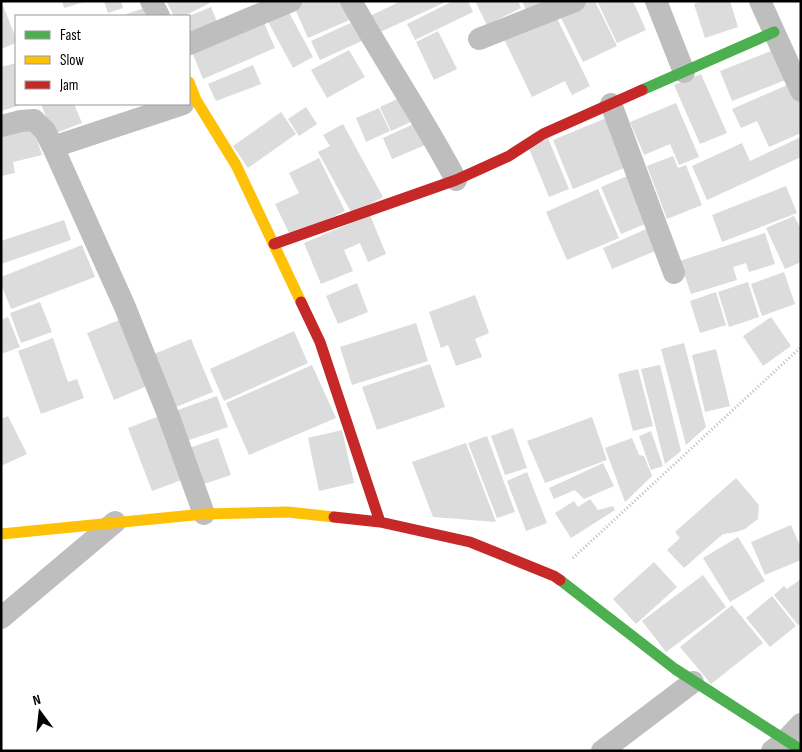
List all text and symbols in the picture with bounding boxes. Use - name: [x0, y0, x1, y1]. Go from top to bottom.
- legend: [15, 15, 190, 105]
- text: Fast: [60, 26, 82, 45]
- text: Slow: [60, 51, 84, 70]
- text: Jam: [59, 76, 78, 95]
- north arrow: [15, 687, 65, 737]
- text: N: [31, 691, 43, 709]

